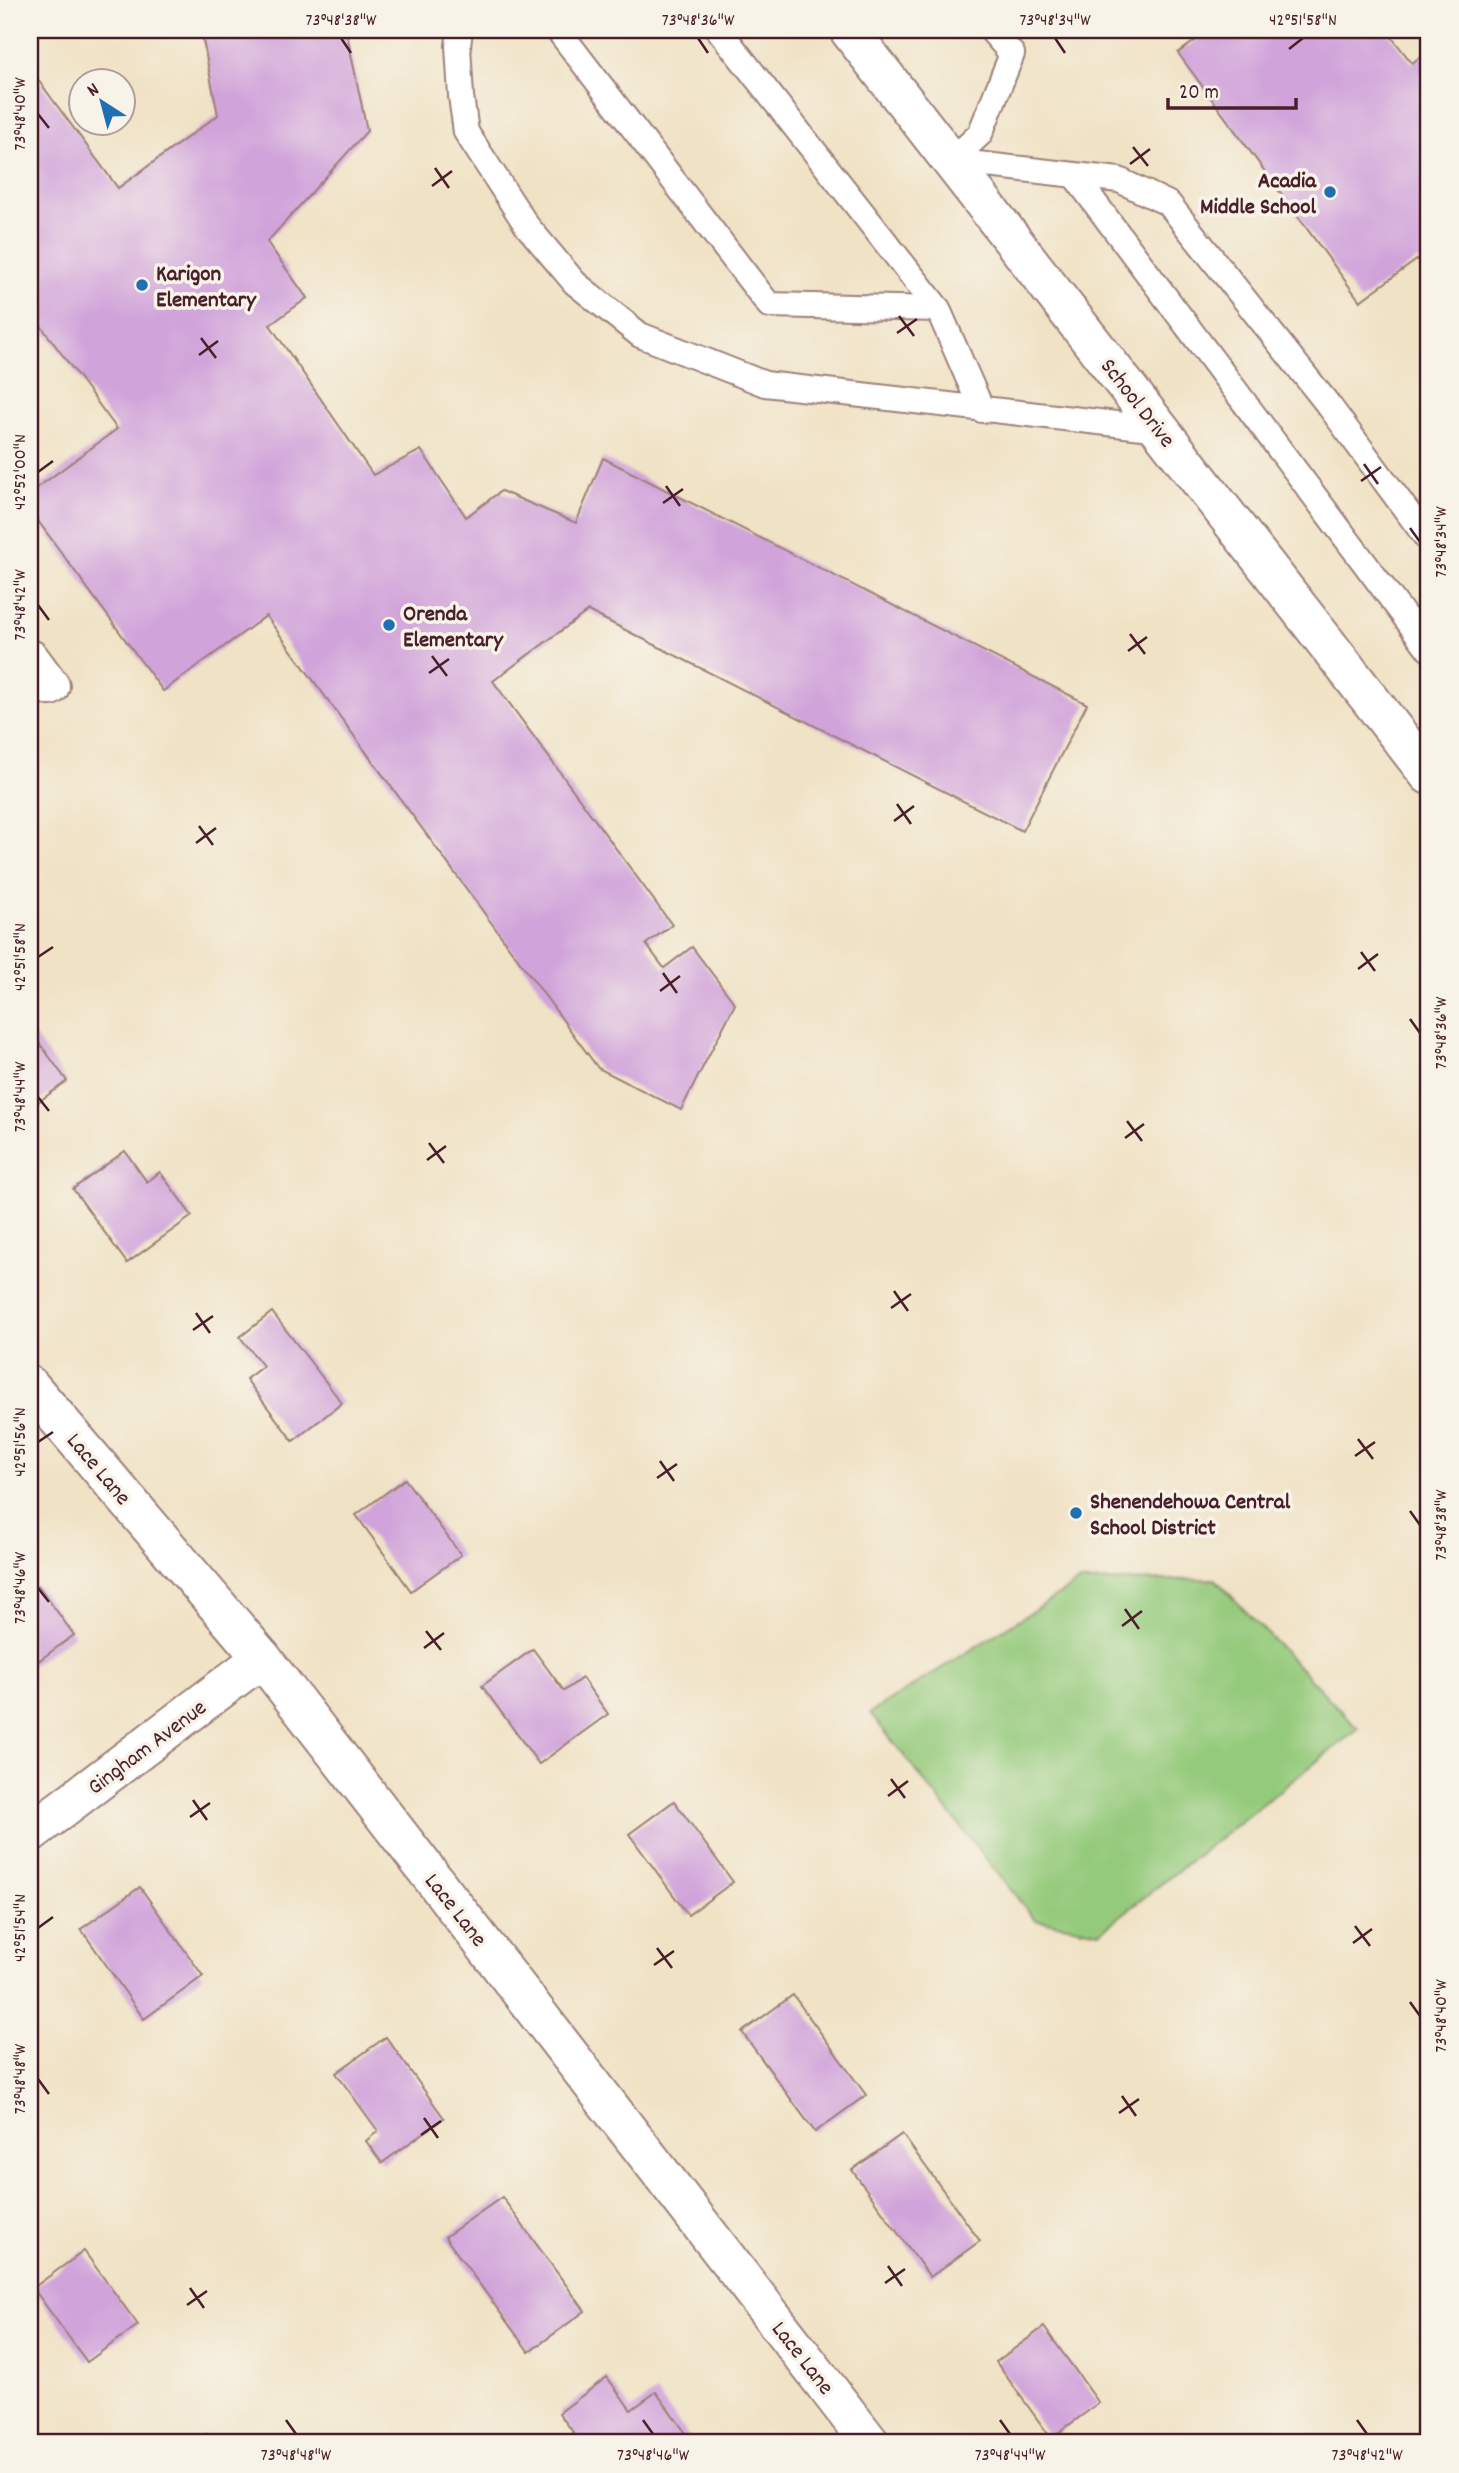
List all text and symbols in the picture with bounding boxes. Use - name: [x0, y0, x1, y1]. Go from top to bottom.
- text: 73°48'38"W: [306, 9, 377, 34]
- text: 73°48'36"W: [662, 9, 735, 34]
- text: 73°48'34"W: [1019, 9, 1091, 34]
- text: 42°51'58"N: [1269, 9, 1337, 34]
- north arrow: [66, 66, 136, 136]
- scale bar: [1168, 66, 1296, 110]
- text: 73°48'40"W: [9, 77, 34, 150]
- text: N: [82, 77, 106, 105]
- text: 20 m: [1179, 79, 1219, 109]
- place label: Acadia Middle School: [1200, 166, 1317, 225]
- marker: Acadia Middle School: [1322, 184, 1338, 200]
- place label: Karigon Elementary: [156, 259, 257, 318]
- marker: Karigon Elementary: [134, 277, 150, 293]
- street label: School Drive: [1091, 352, 1182, 456]
- text: 42°52'00"N: [9, 434, 34, 510]
- text: 73°48'34"W: [1430, 506, 1455, 578]
- text: 73°48'42"W: [9, 569, 34, 640]
- place label: Orenda Elementary: [403, 599, 504, 658]
- marker: Orenda Elementary: [381, 617, 397, 633]
- text: 42°51'58"N: [9, 923, 34, 991]
- text: 73°48'36"W: [1430, 996, 1455, 1069]
- text: 73°48'44"W: [9, 1061, 34, 1132]
- text: 42°51'56"N: [9, 1407, 34, 1477]
- street label: Lace Lane: [57, 1427, 138, 1514]
- place label: Shenendehowa Central School District: [1090, 1487, 1291, 1546]
- text: 73°48'38"W: [1430, 1489, 1455, 1560]
- marker: Shenendehowa Central School District: [1068, 1505, 1084, 1521]
- text: 73°48'46"W: [9, 1551, 34, 1624]
- street label: Gingham Avenue: [82, 1693, 215, 1805]
- street label: Lace Lane: [415, 1867, 494, 1955]
- text: 42°51'54"N: [9, 1894, 34, 1962]
- text: 73°48'40"W: [1430, 1979, 1455, 2052]
- text: 73°48'48"W: [9, 2043, 34, 2114]
- street label: Lace Lane: [762, 2315, 841, 2403]
- text: 73°48'48"W: [261, 2444, 332, 2469]
- text: 73°48'46"W: [617, 2444, 690, 2469]
- text: 73°48'44"W: [975, 2444, 1046, 2469]
- text: 73°48'42"W: [1332, 2444, 1403, 2469]

